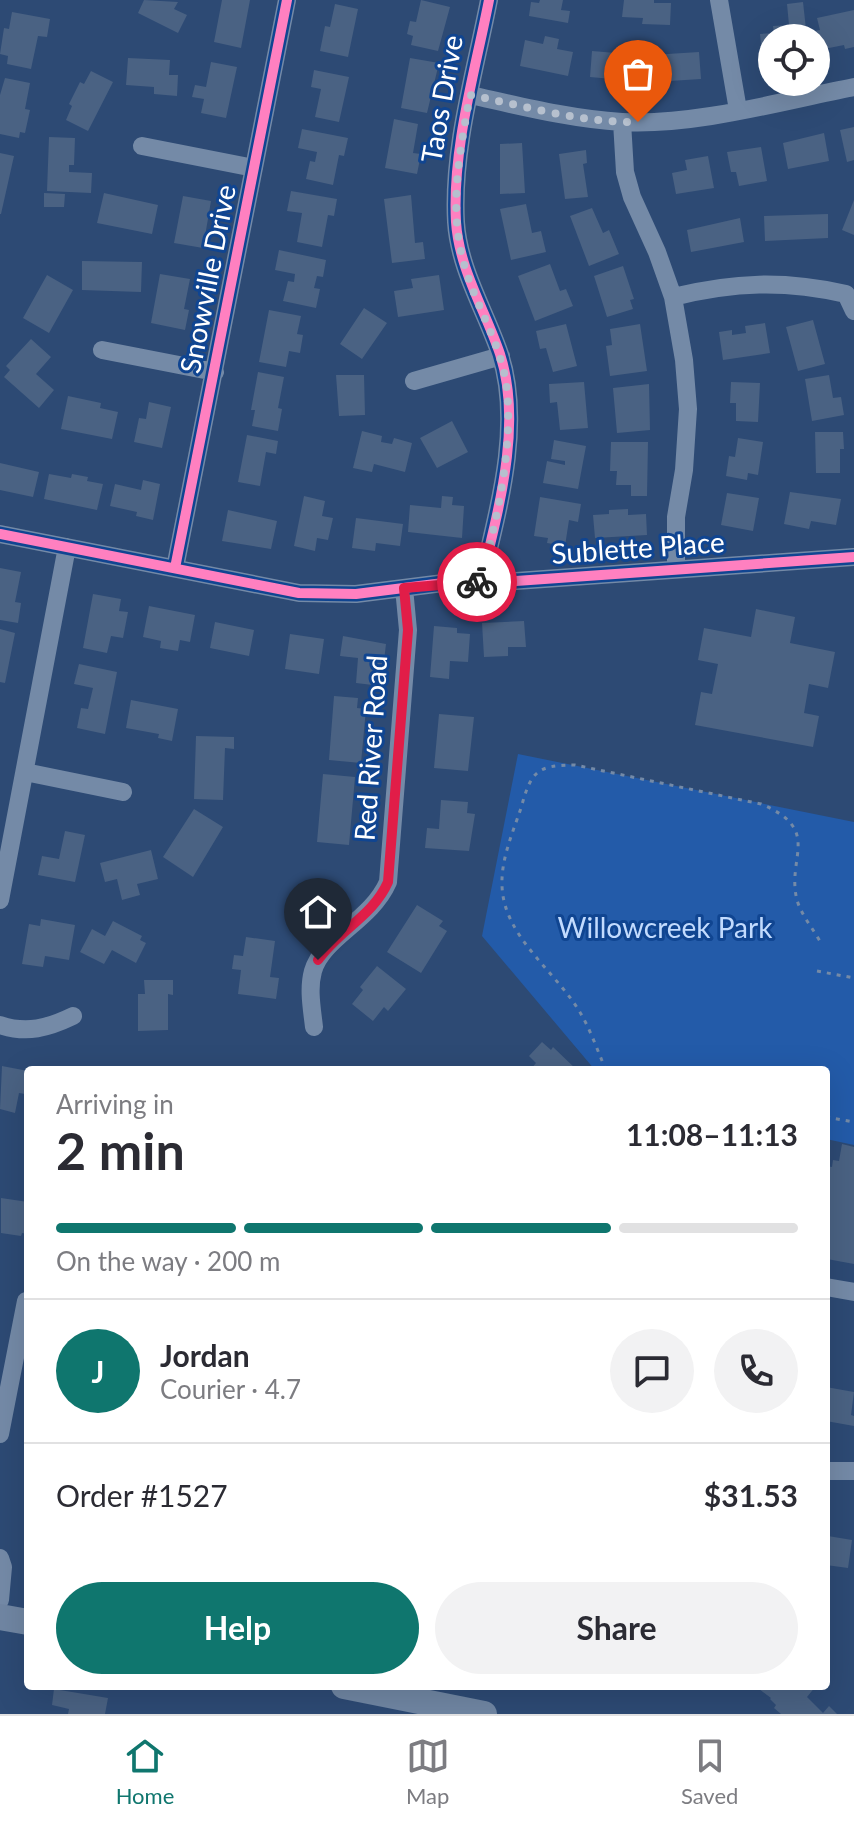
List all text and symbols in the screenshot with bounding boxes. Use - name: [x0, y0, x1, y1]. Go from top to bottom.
- map controls: [758, 24, 830, 96]
- button: locate: [758, 24, 830, 96]
- street label: Taos Drive: [413, 32, 469, 165]
- pin: [604, 40, 672, 122]
- icon: bag: [616, 52, 660, 96]
- street label: Snowville Drive: [172, 182, 242, 376]
- street label: Sublette Place: [550, 524, 726, 570]
- courier: [437, 542, 517, 622]
- icon: bike: [455, 560, 499, 604]
- street label: Red River Road: [347, 654, 393, 842]
- pin: [284, 878, 352, 960]
- icon: home: [296, 890, 340, 934]
- park label: Willowcreek Park: [558, 910, 773, 944]
- text: Arriving in: [56, 1088, 174, 1120]
- text: 11:08–11:13: [626, 1116, 798, 1152]
- text: 2 min: [56, 1119, 185, 1181]
- text: On the way · 200 m: [56, 1245, 280, 1277]
- button: chat: [610, 1329, 694, 1413]
- button: phone: [714, 1329, 798, 1413]
- text: Jordan: [160, 1337, 250, 1373]
- text: J: [92, 1353, 104, 1389]
- text: Courier · 4.7: [160, 1373, 301, 1405]
- text: Order #1527: [56, 1477, 228, 1513]
- text: $31.53: [704, 1477, 798, 1513]
- button: Help: [56, 1582, 419, 1674]
- button: Share: [435, 1582, 798, 1674]
- tab: Home: [116, 1734, 174, 1809]
- tab: Map: [406, 1734, 450, 1809]
- tab: Saved: [681, 1734, 738, 1809]

